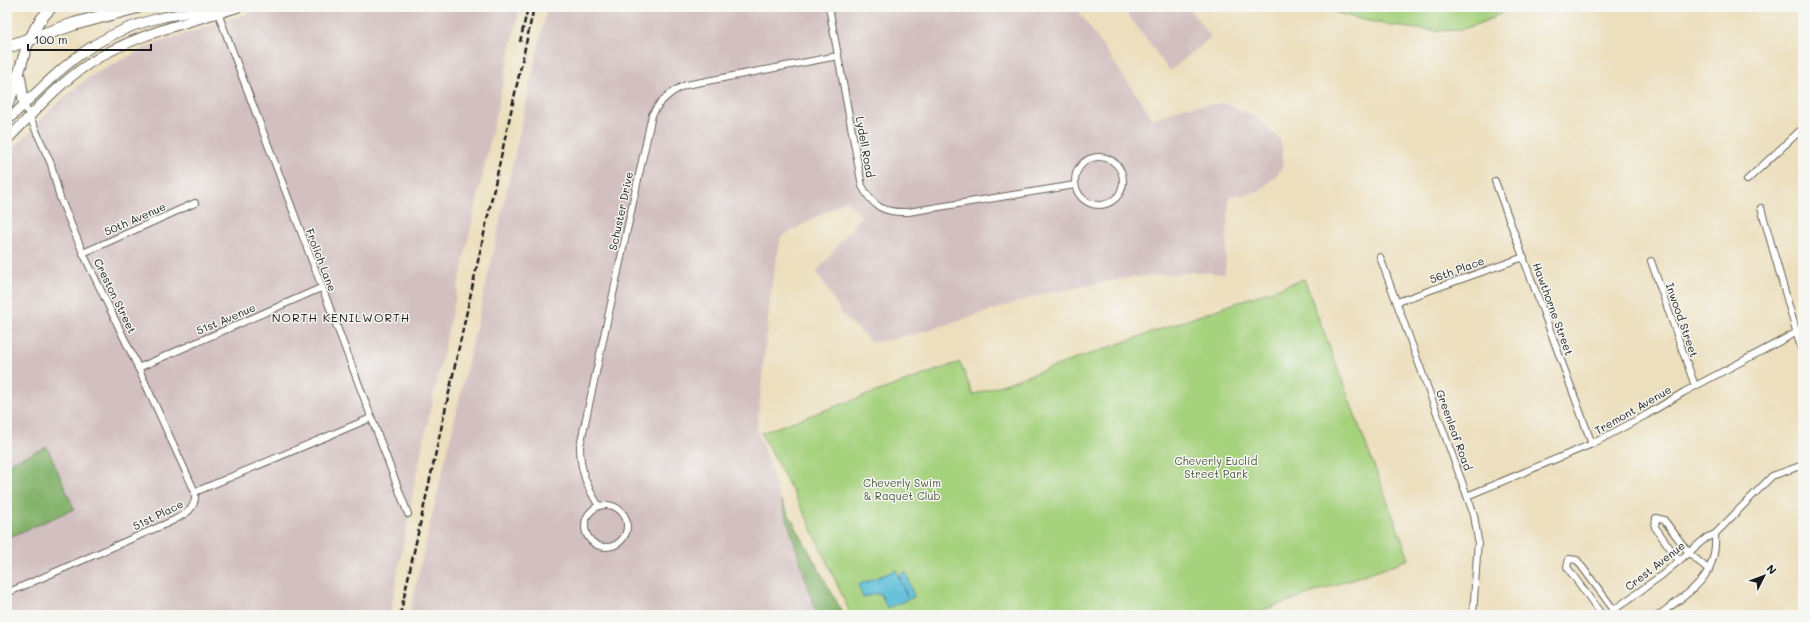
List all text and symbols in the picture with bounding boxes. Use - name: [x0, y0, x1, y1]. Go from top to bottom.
- scale bar: [28, 26, 151, 52]
- text: 100 m: [34, 31, 68, 47]
- street label: Lydell Road: [853, 115, 878, 179]
- street label: Schuster Drive: [605, 170, 636, 252]
- street label: 50th Avenue: [102, 198, 168, 239]
- street label: Frolich Lane: [303, 226, 340, 294]
- street label: 56th Place: [1427, 253, 1486, 286]
- street label: Creston Street: [91, 256, 140, 336]
- street label: Hawthorne Street: [1530, 260, 1577, 357]
- street label: Inwood Street: [1663, 281, 1702, 359]
- street label: 51st Avenue: [194, 299, 258, 338]
- district label: NORTH KENILWORTH: [272, 309, 410, 325]
- street label: Tremont Avenue: [1592, 381, 1674, 438]
- street label: Greenleaf Road: [1433, 387, 1476, 472]
- park label: Cheverly Euclid Street Park: [1175, 453, 1257, 481]
- park label: Cheverly Swim & Raquet Club: [863, 475, 941, 503]
- street label: 51st Place: [130, 496, 186, 533]
- street label: Crest Avenue: [1622, 537, 1688, 594]
- north arrow: [1744, 556, 1784, 596]
- text: N: [1763, 561, 1780, 577]

